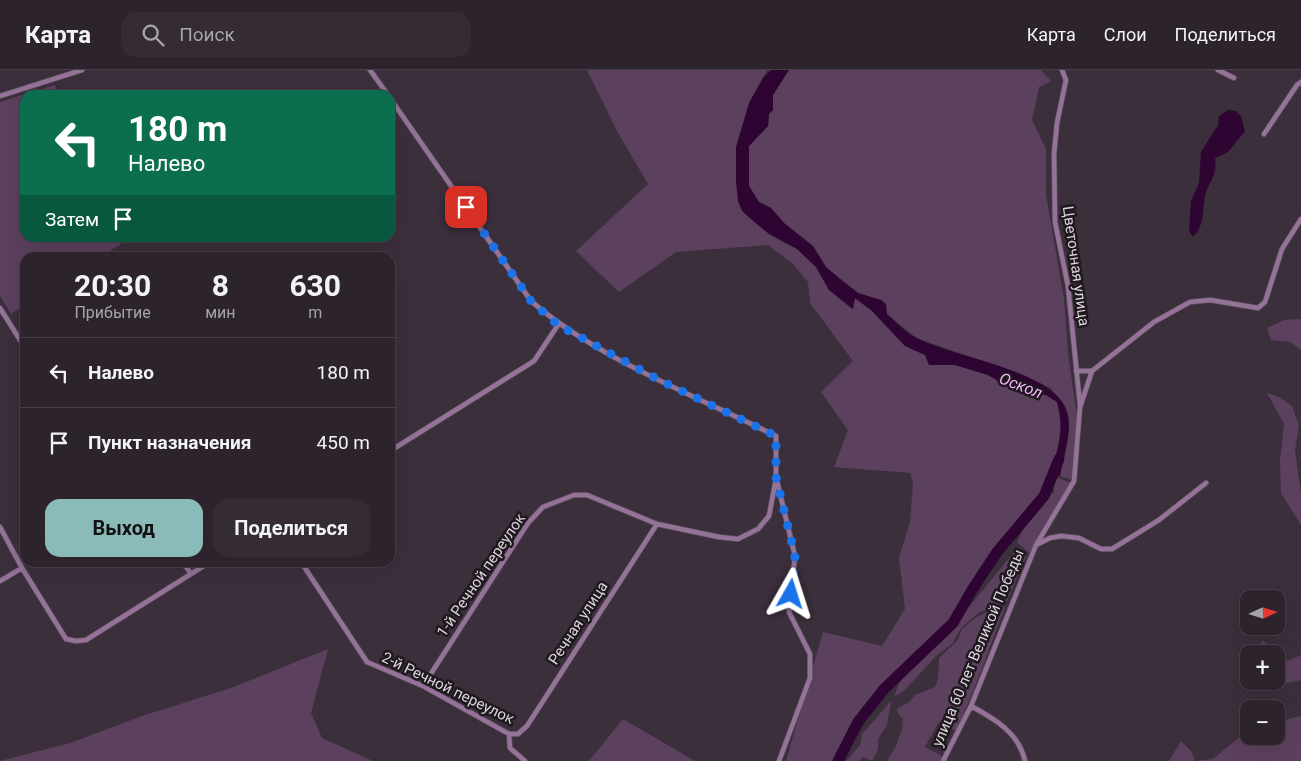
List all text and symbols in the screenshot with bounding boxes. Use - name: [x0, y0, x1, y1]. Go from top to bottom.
- search box: [121, 12, 471, 57]
- text: Карта: [25, 21, 91, 49]
- icon: search: [139, 21, 167, 49]
- text: Поиск: [179, 23, 235, 46]
- text: Карта: [1027, 24, 1076, 45]
- text: Слои: [1104, 24, 1147, 45]
- text: Поделиться: [1175, 24, 1276, 45]
- text: 180 m: [128, 109, 227, 150]
- icon: left: [45, 110, 110, 175]
- text: Налево: [128, 151, 205, 176]
- pin: [445, 186, 487, 228]
- icon: arrive: [452, 193, 480, 221]
- icon: arrive: [109, 205, 137, 233]
- street label: Цветочная улица: [1059, 205, 1093, 327]
- text: Затем: [45, 208, 99, 231]
- text: 20:30: [74, 268, 151, 303]
- text: 8: [212, 268, 229, 303]
- text: 630: [289, 268, 341, 303]
- text: Прибытие: [74, 303, 151, 322]
- text: мин: [205, 303, 235, 322]
- text: m: [308, 303, 322, 322]
- icon: left: [45, 359, 73, 387]
- text: Налево: [88, 361, 154, 384]
- text: 180 m: [317, 361, 370, 384]
- water label: Оскол: [997, 369, 1045, 402]
- icon: arrive: [45, 429, 73, 457]
- text: Пункт назначения: [88, 431, 251, 454]
- text: 450 m: [317, 431, 370, 454]
- button: Выход: [45, 499, 203, 557]
- button: Поделиться: [213, 499, 370, 557]
- street label: 1-й Речной переулок: [433, 510, 529, 640]
- street label: улица 60 лет Великой Победы: [928, 547, 1028, 749]
- position arrow: [764, 567, 816, 619]
- street label: Речная улица: [544, 578, 612, 668]
- north arrow: [1240, 590, 1285, 635]
- map controls: [1240, 590, 1285, 745]
- button: +: [1240, 645, 1285, 690]
- street label: 2-й Речной переулок: [379, 648, 517, 728]
- button: −: [1240, 700, 1285, 745]

